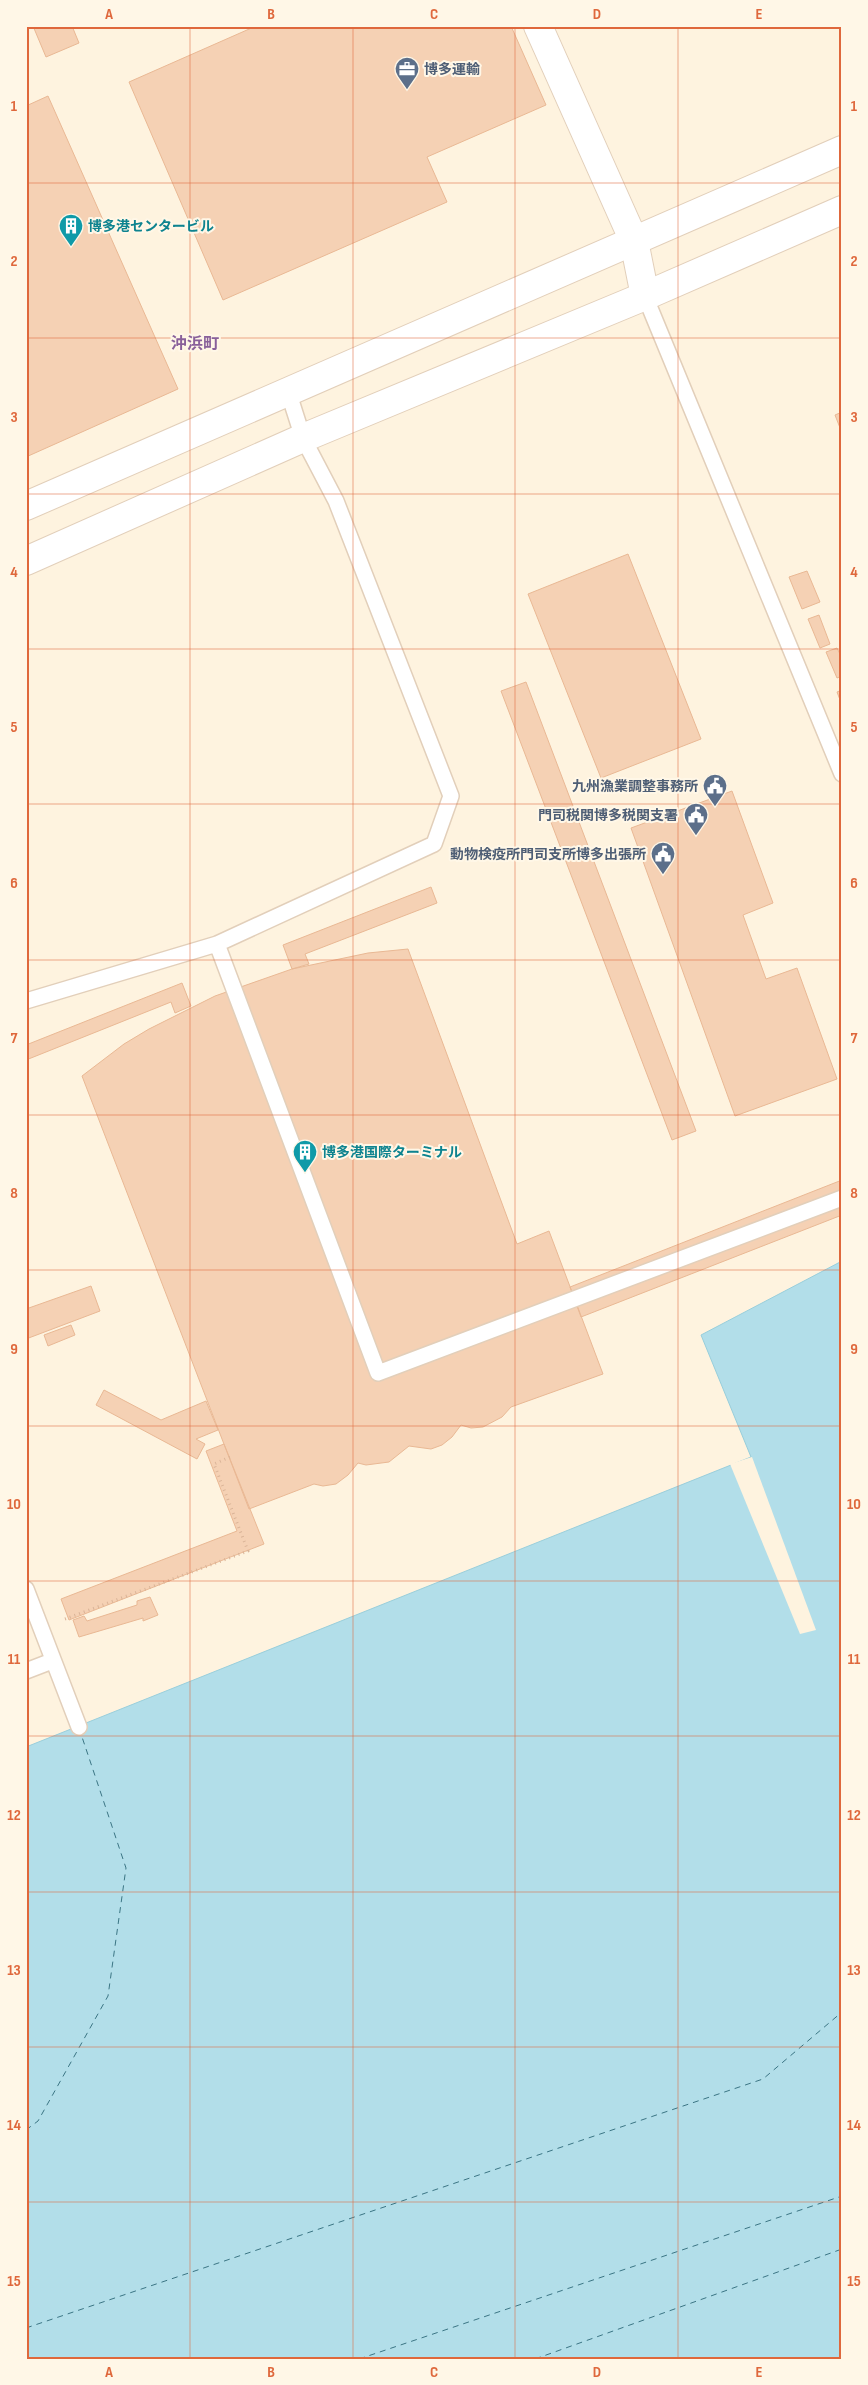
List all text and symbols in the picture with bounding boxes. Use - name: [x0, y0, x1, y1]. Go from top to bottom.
- text: A: [104, 5, 113, 24]
- text: B: [267, 5, 275, 24]
- text: C: [430, 5, 438, 24]
- text: D: [593, 5, 601, 24]
- text: E: [756, 5, 763, 24]
- office icon: 博多運輸: [394, 56, 420, 90]
- place label: 博多運輸: [424, 61, 480, 78]
- text: 1: [11, 97, 18, 116]
- text: 1: [851, 97, 858, 116]
- building icon: 博多港センタービル: [58, 213, 84, 247]
- place label: 博多港センタービル: [88, 218, 214, 235]
- text: 2: [10, 252, 18, 271]
- text: 2: [850, 252, 858, 271]
- district label: 沖浜町: [171, 334, 219, 354]
- text: 3: [10, 408, 18, 427]
- text: 3: [850, 408, 858, 427]
- text: 4: [10, 563, 18, 582]
- text: 4: [850, 563, 858, 582]
- text: 5: [10, 718, 18, 737]
- text: 5: [850, 718, 858, 737]
- public building icon: 九州漁業調整事務所: [702, 773, 728, 807]
- place label: 九州漁業調整事務所: [572, 778, 698, 795]
- public building icon: 門司税関博多税関支署: [683, 802, 709, 836]
- place label: 門司税関博多税関支署: [538, 807, 678, 824]
- public building icon: 動物検疫所門司支所博多出張所: [650, 841, 676, 875]
- place label: 動物検疫所門司支所博多出張所: [450, 846, 646, 863]
- text: 6: [10, 874, 18, 893]
- text: 6: [850, 874, 858, 893]
- text: 7: [11, 1029, 18, 1048]
- text: 7: [851, 1029, 858, 1048]
- building icon: 博多港国際ターミナル: [292, 1139, 318, 1173]
- place label: 博多港国際ターミナル: [322, 1144, 462, 1161]
- text: 8: [10, 1184, 18, 1203]
- text: 8: [850, 1184, 858, 1203]
- text: 9: [10, 1340, 18, 1359]
- text: 9: [850, 1340, 858, 1359]
- text: 10: [7, 1495, 21, 1514]
- text: 10: [847, 1495, 861, 1514]
- text: 11: [8, 1650, 21, 1669]
- text: 11: [848, 1650, 861, 1669]
- text: 12: [7, 1806, 21, 1825]
- text: 12: [847, 1806, 861, 1825]
- text: 13: [7, 1961, 21, 1980]
- text: 13: [847, 1961, 861, 1980]
- text: 14: [7, 2116, 21, 2135]
- text: 14: [847, 2116, 861, 2135]
- text: 15: [7, 2272, 21, 2291]
- text: 15: [847, 2272, 861, 2291]
- text: A: [104, 2363, 113, 2382]
- text: B: [267, 2363, 275, 2382]
- text: C: [430, 2363, 438, 2382]
- text: D: [593, 2363, 601, 2382]
- text: E: [756, 2363, 763, 2382]

